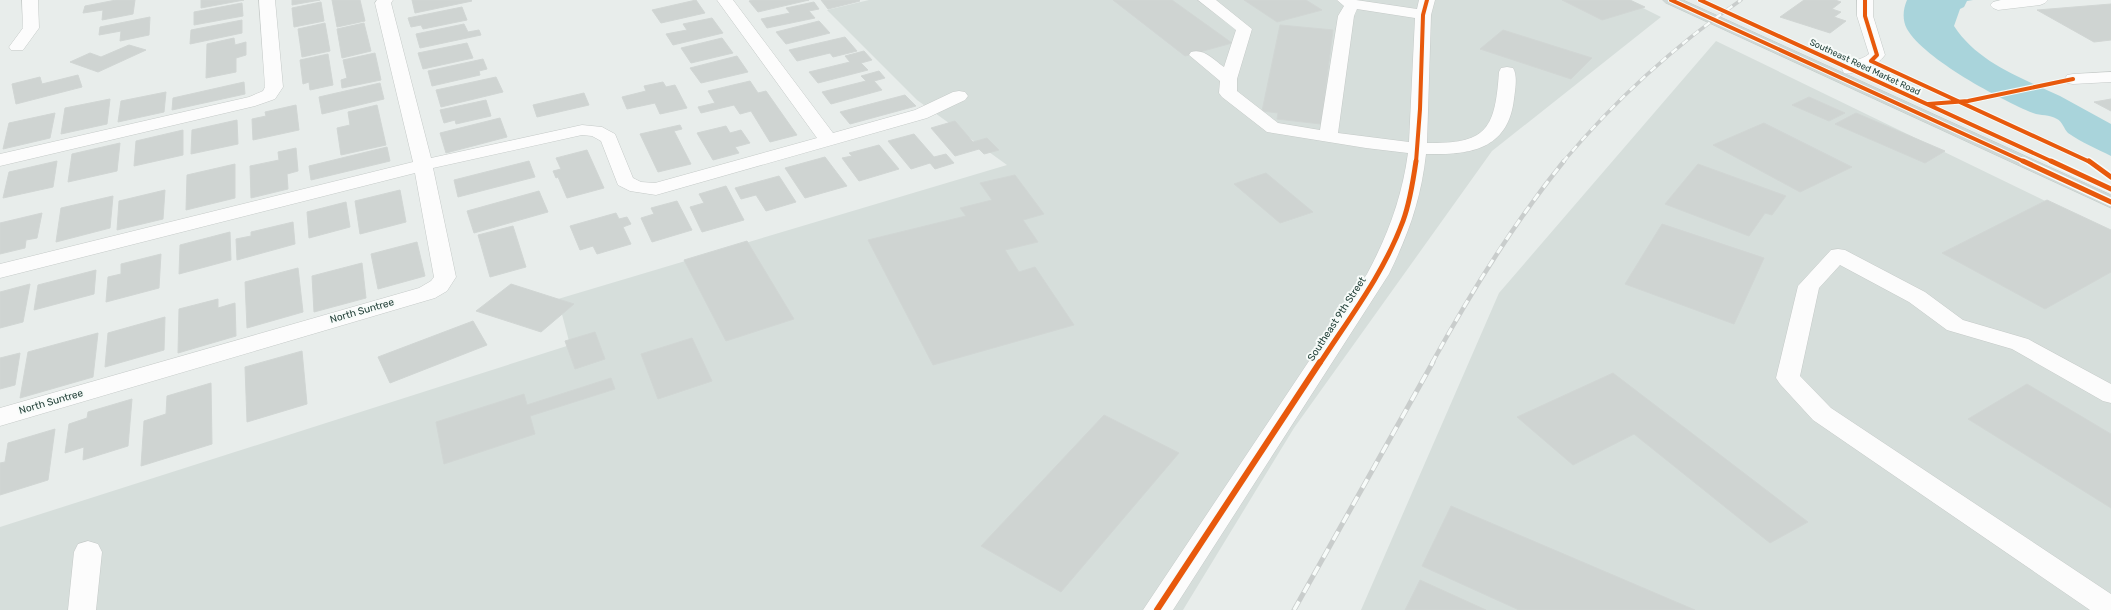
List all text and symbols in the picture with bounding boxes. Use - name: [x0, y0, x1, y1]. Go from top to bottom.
- street label: Southeast Reed Market Road: [1808, 37, 1922, 97]
- street label: Southeast 9th Street: [1305, 275, 1369, 363]
- street label: North Suntree: [329, 296, 396, 326]
- street label: North Suntree: [18, 387, 85, 417]

